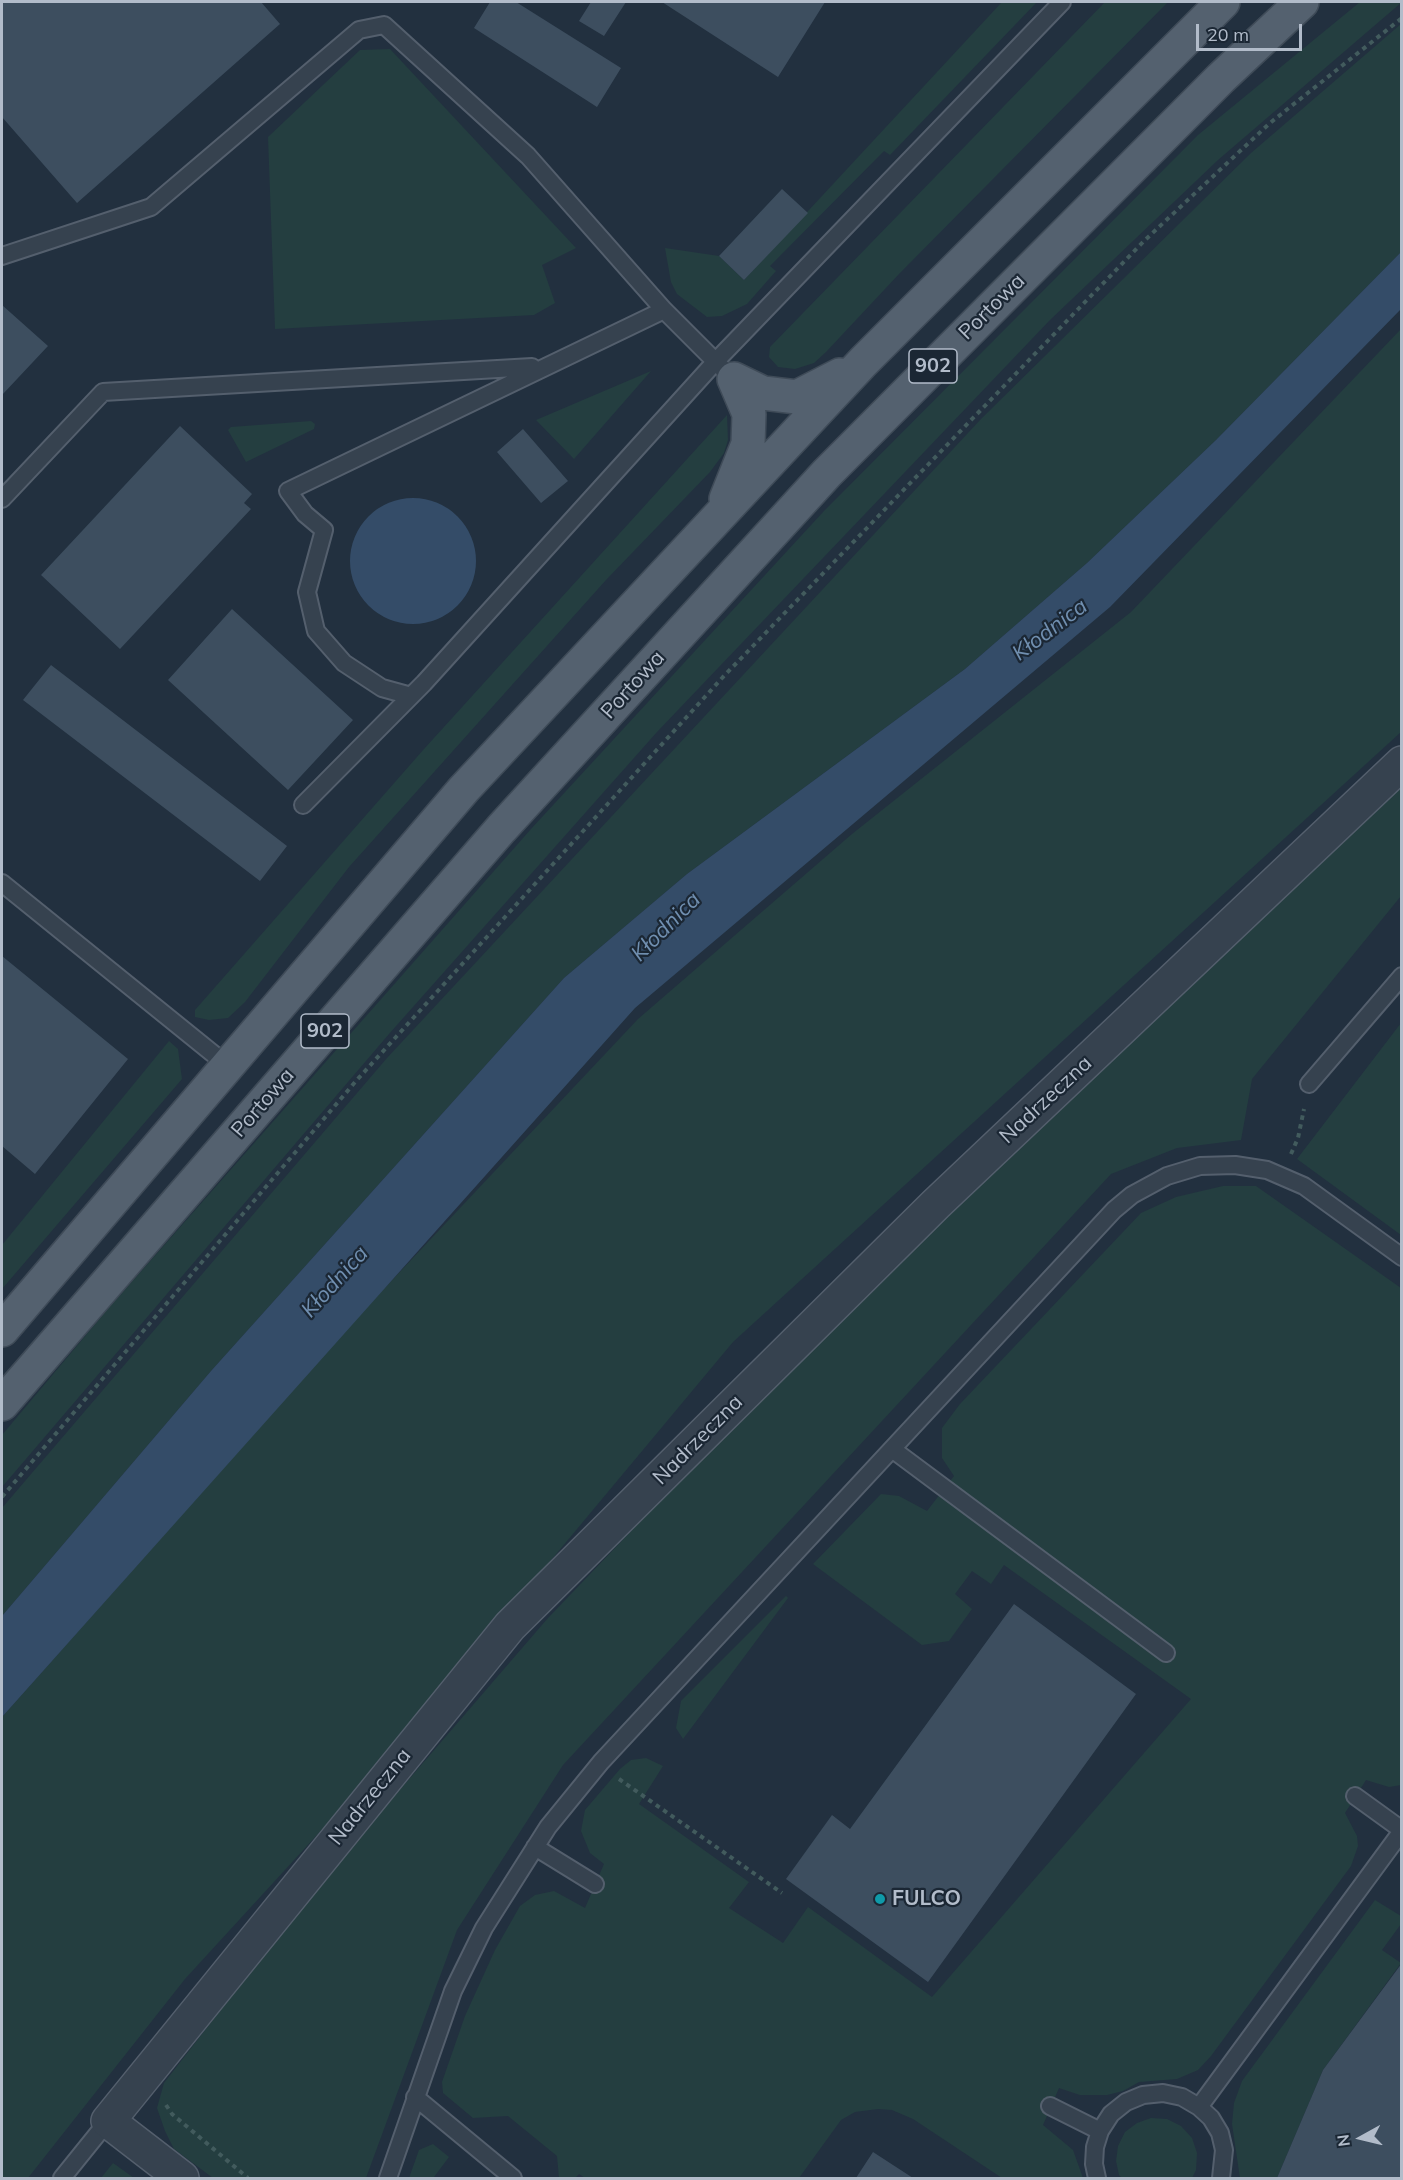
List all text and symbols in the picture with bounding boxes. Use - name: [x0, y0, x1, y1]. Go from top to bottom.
- scale bar: [1199, 12, 1306, 50]
- text: 20 m: [1207, 23, 1249, 46]
- street label: Portowa: [954, 269, 1030, 345]
- road number: 902: [909, 349, 957, 383]
- water label: Kłodnica: [1007, 593, 1093, 667]
- street label: Portowa: [596, 646, 670, 724]
- water label: Kłodnica: [626, 887, 706, 967]
- road number: 902: [301, 1014, 349, 1048]
- street label: Nadrzeczna: [995, 1051, 1097, 1149]
- street label: Portowa: [226, 1063, 300, 1143]
- water label: Kłodnica: [296, 1241, 374, 1323]
- street label: Nadrzeczna: [648, 1390, 748, 1490]
- street label: Nadrzeczna: [323, 1744, 417, 1850]
- place label: FULCO: [892, 1886, 961, 1912]
- marker: FULCO: [873, 1892, 887, 1906]
- north arrow: [1331, 2108, 1391, 2168]
- text: N: [1332, 2133, 1354, 2148]

